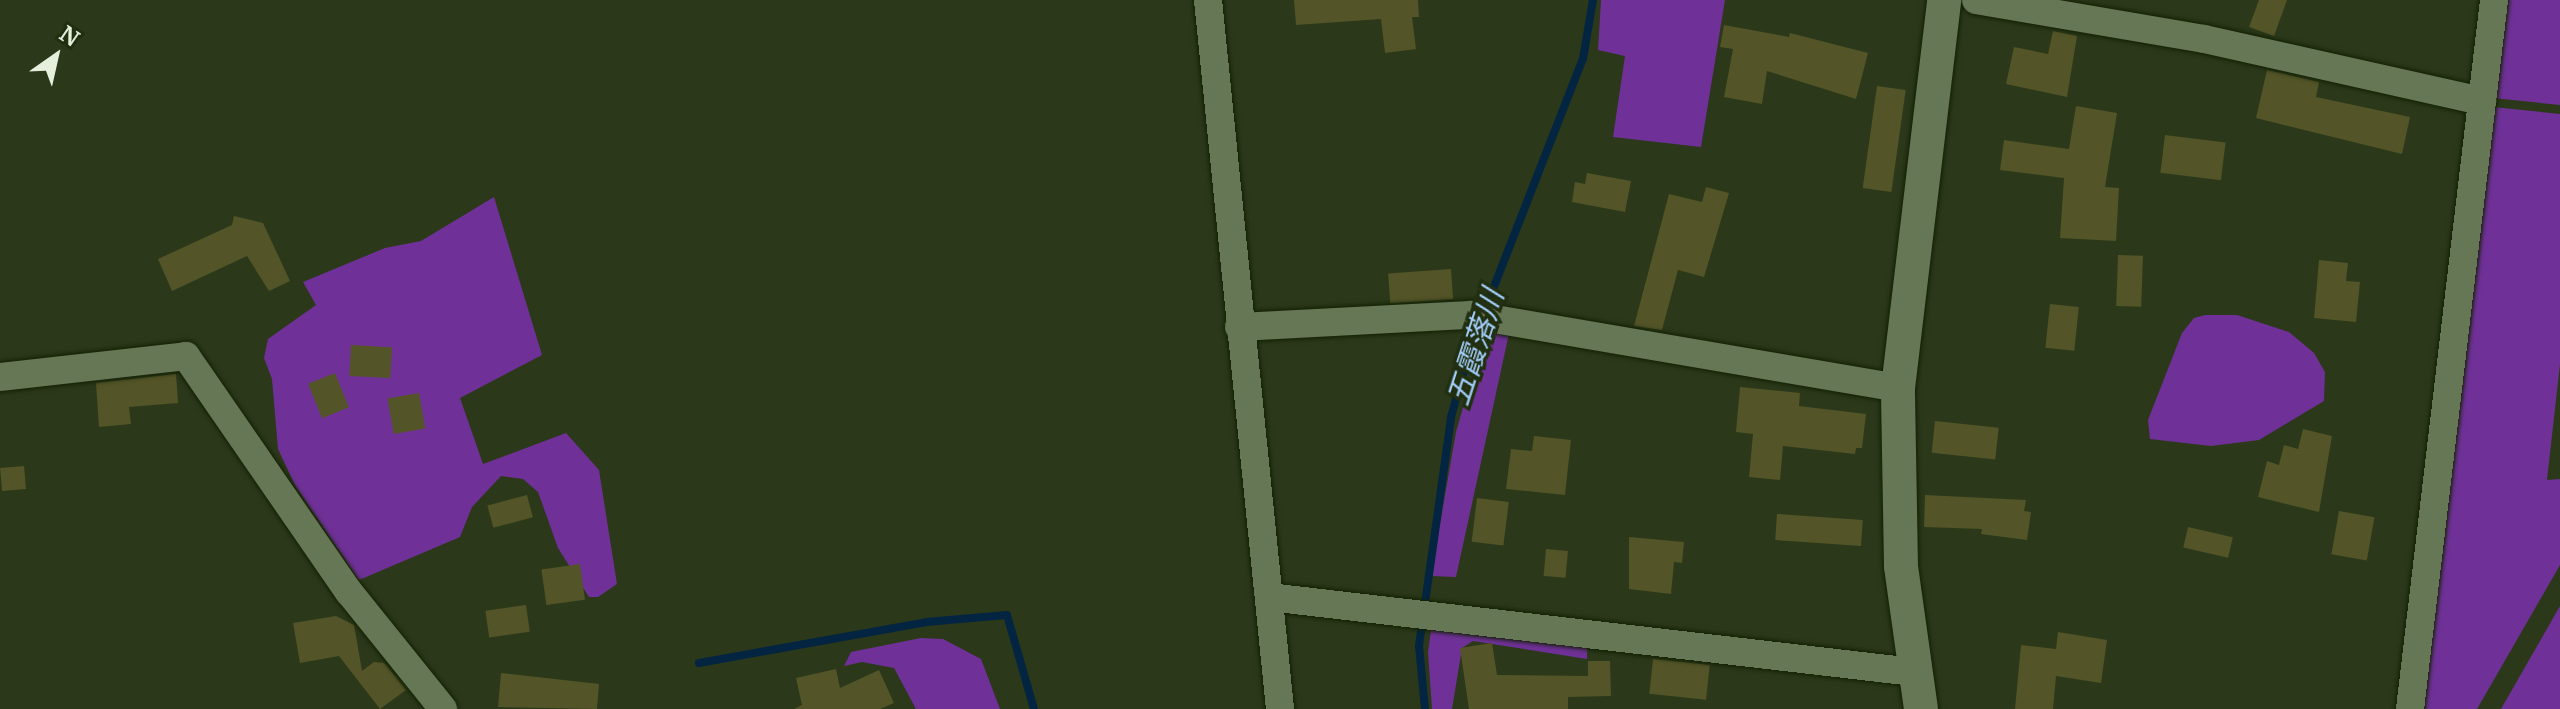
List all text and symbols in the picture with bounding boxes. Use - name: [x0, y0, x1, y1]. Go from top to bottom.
- north arrow: [16, 16, 96, 96]
- text: N: [54, 20, 84, 53]
- water label: 五霞落川: [1439, 284, 1511, 410]

